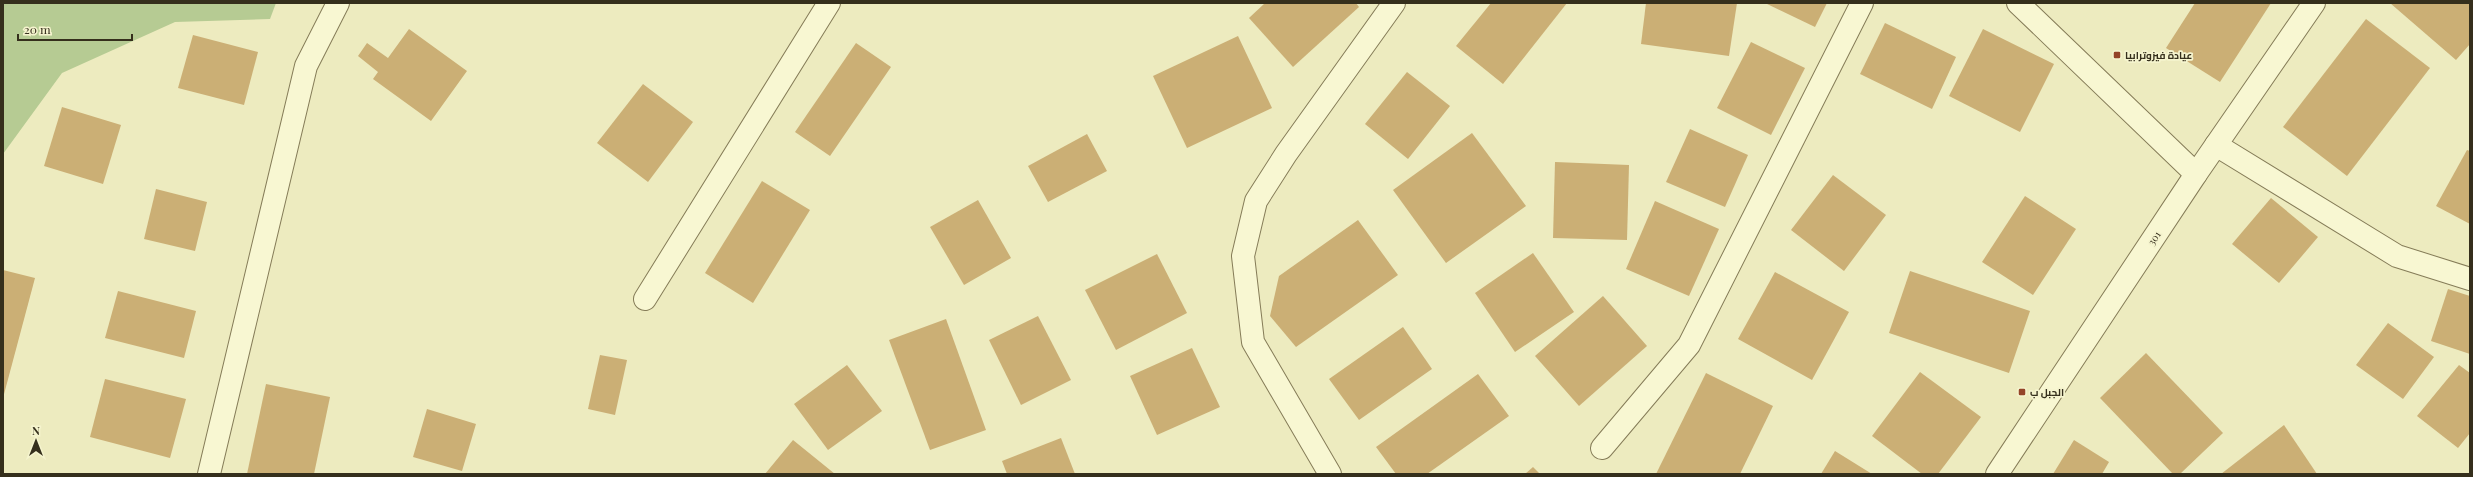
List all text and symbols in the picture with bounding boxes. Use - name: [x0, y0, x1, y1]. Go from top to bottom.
- scale bar: [18, 16, 132, 42]
- text: 20 m: [24, 21, 51, 37]
- place label: عيادة فيزوترابيا: [2125, 48, 2192, 62]
- marker: عيادة فيزوترابيا: [2112, 50, 2122, 60]
- street label: 301: [2144, 228, 2164, 248]
- place label: الجبل ب: [2030, 385, 2064, 399]
- marker: الجبل ب: [2017, 387, 2027, 397]
- north arrow: [16, 421, 56, 461]
- text: N: [32, 423, 40, 438]

